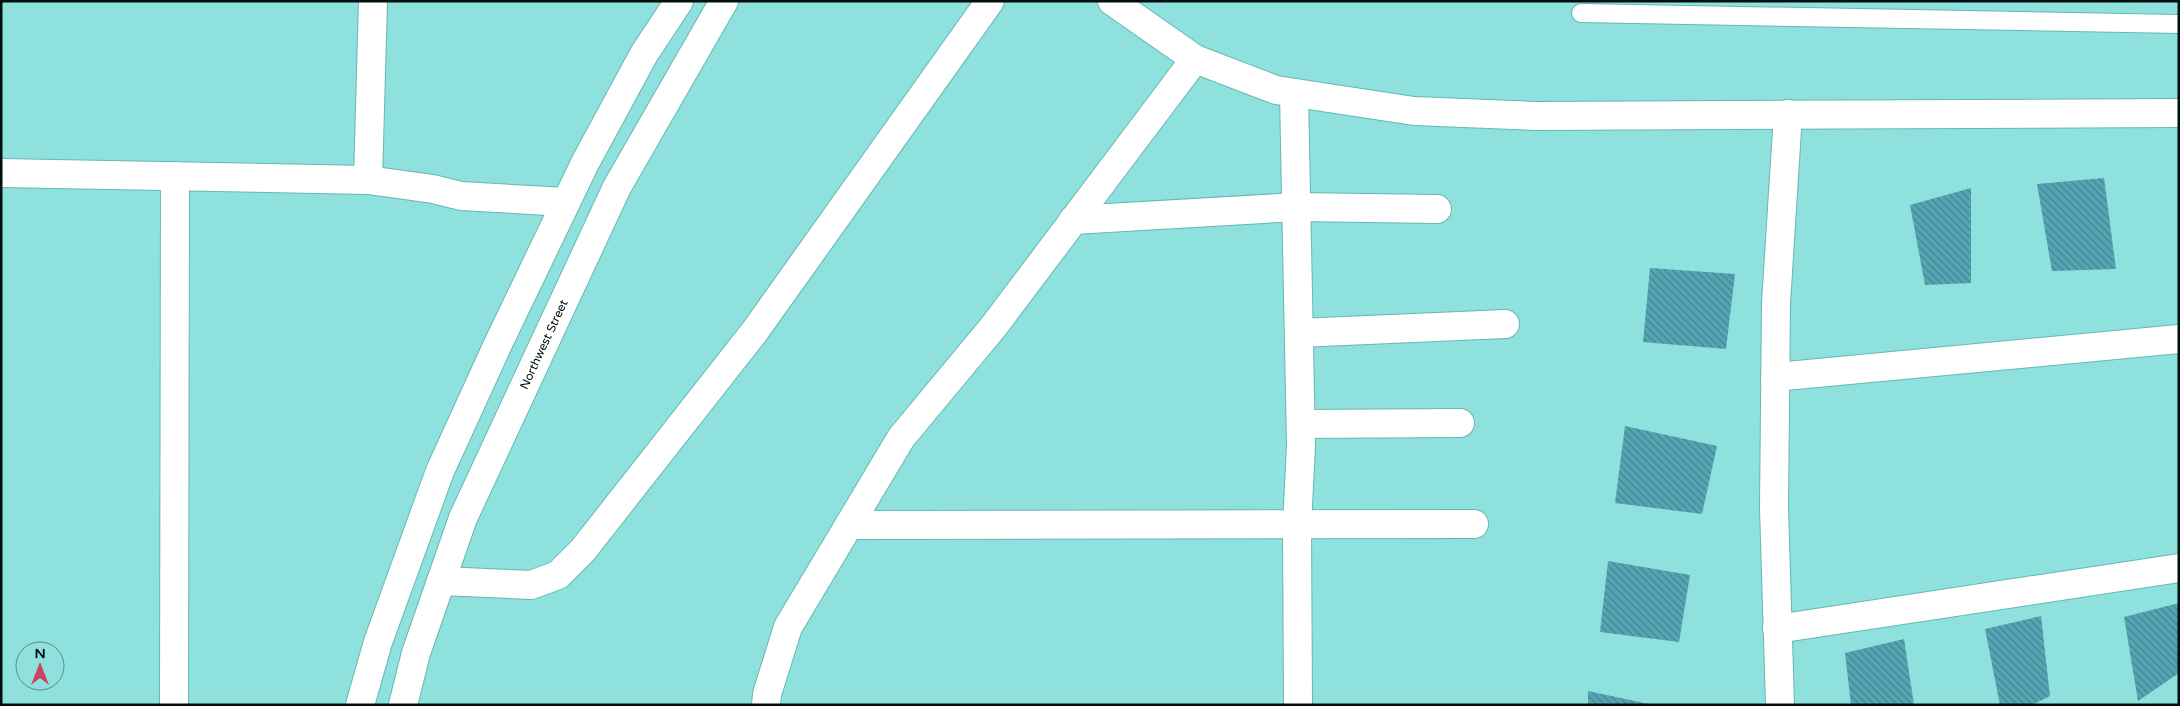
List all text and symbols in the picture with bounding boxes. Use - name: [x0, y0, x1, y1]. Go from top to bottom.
- street label: Northwest Street: [517, 297, 571, 391]
- north arrow: [15, 641, 65, 691]
- text: N: [34, 645, 46, 662]

